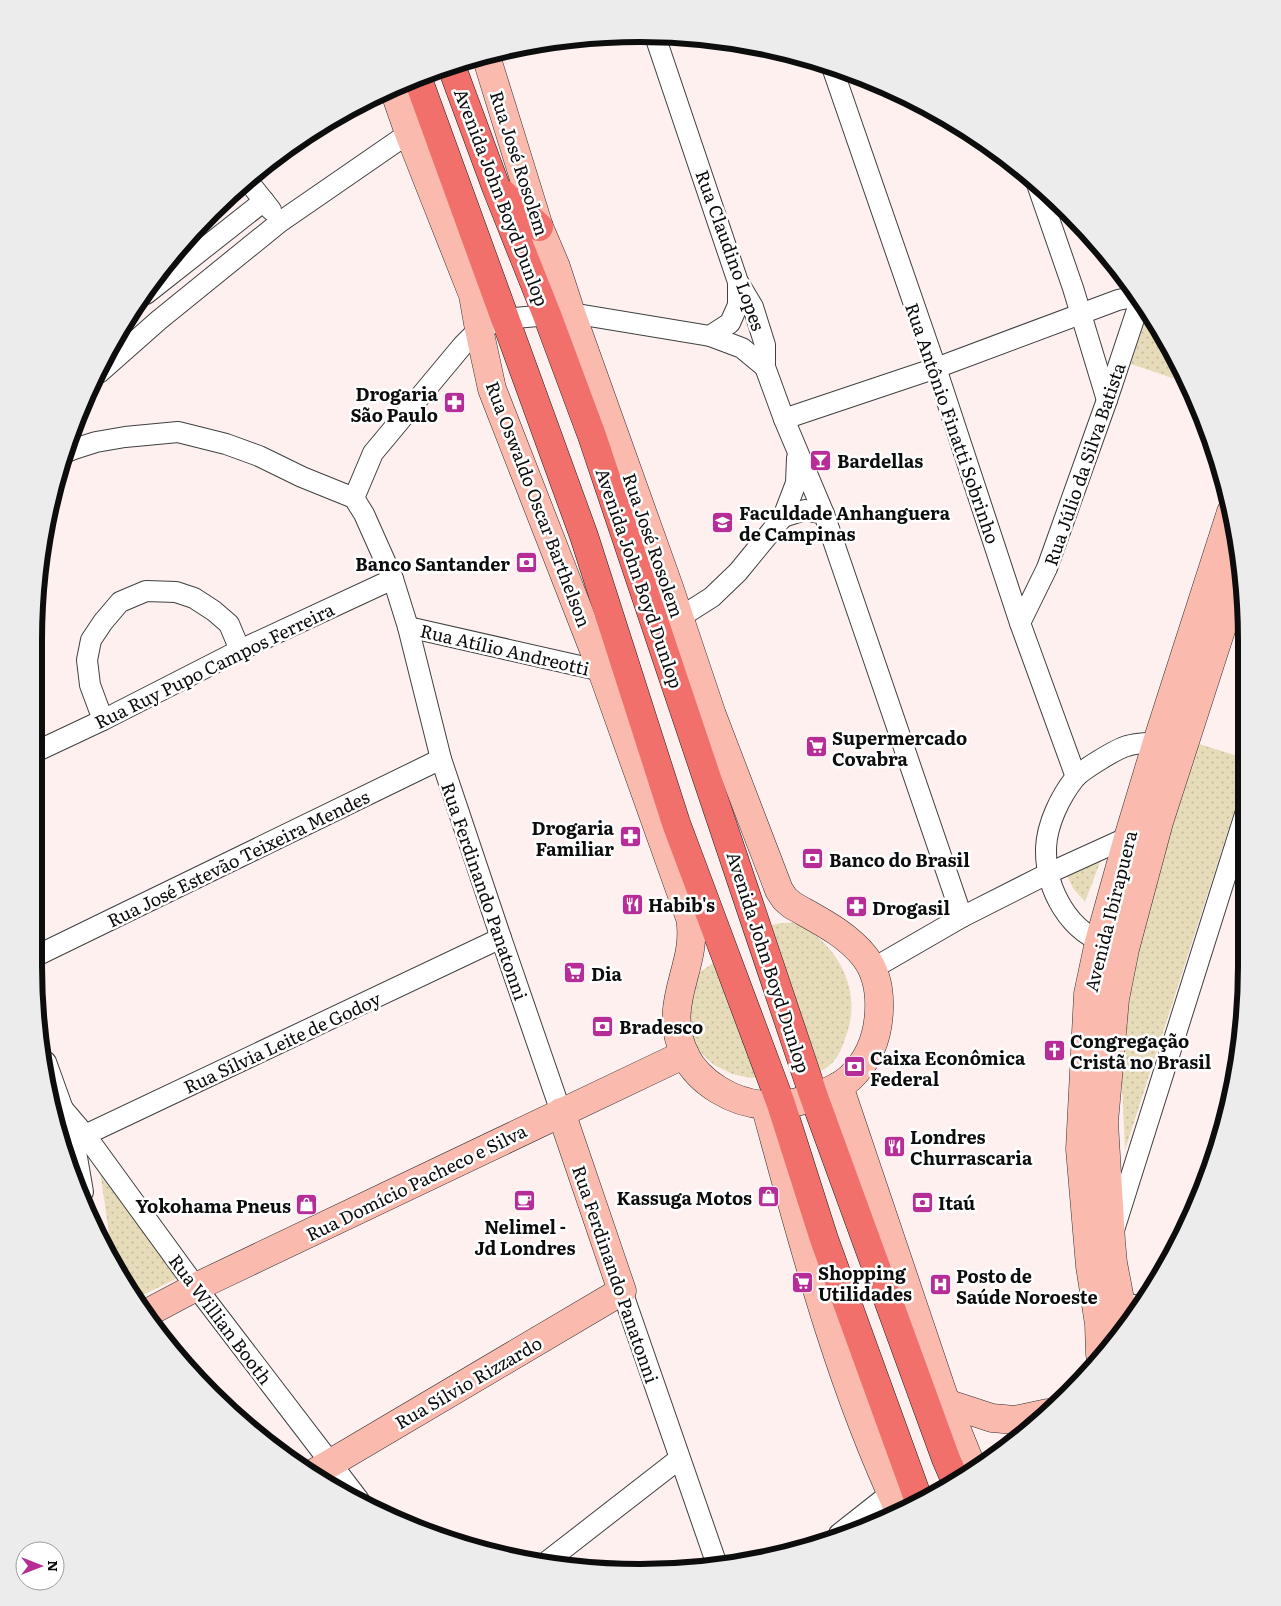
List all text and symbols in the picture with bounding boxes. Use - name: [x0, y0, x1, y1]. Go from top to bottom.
- street label: Avenida John Boyd Dunlop: [448, 84, 556, 310]
- street label: Rua José Rosolem: [484, 87, 556, 239]
- street label: Rua Claudino Lopes: [689, 166, 773, 334]
- street label: Rua Antônio Finatti Sobrinho: [899, 299, 1007, 547]
- street label: Rua Júlio da Silva Batista: [1037, 358, 1132, 569]
- street label: Rua Oswaldo Oscar Barthelson: [480, 377, 598, 631]
- place label: Drogaria São Paulo: [350, 380, 439, 428]
- pharmacy icon: Drogaria São Paulo: [442, 391, 466, 415]
- place label: Bardellas: [837, 447, 923, 474]
- bar icon: Bardellas: [809, 448, 833, 472]
- street label: Avenida John Boyd Dunlop: [590, 464, 690, 692]
- street label: Rua José Rosolem: [617, 469, 691, 621]
- place label: Faculdade Anhanguera de Campinas: [739, 499, 951, 547]
- school or university icon: Faculdade Anhanguera de Campinas: [711, 510, 735, 534]
- place label: Banco Santander: [355, 550, 510, 577]
- bank icon: Banco Santander: [514, 551, 538, 575]
- street label: Rua Ruy Pupo Campos Ferreira: [90, 595, 339, 735]
- street label: Rua Atílio Andreotti: [418, 616, 592, 682]
- place label: Supermercado Covabra: [832, 724, 967, 772]
- supermarket icon: Supermercado Covabra: [804, 735, 828, 759]
- street label: Rua Ferdinando Panatonni: [435, 778, 535, 1004]
- street label: Rua José Estevão Teixeira Mendes: [102, 783, 374, 933]
- place label: Drogaria Familiar: [532, 814, 615, 862]
- pharmacy icon: Drogaria Familiar: [618, 825, 642, 849]
- street label: Avenida Ibirapuera: [1077, 827, 1143, 994]
- place label: Banco do Brasil: [829, 846, 970, 873]
- bank icon: Banco do Brasil: [801, 847, 825, 871]
- street label: Avenida John Boyd Dunlop: [720, 848, 818, 1076]
- place label: Habib's: [648, 891, 715, 918]
- restaurant icon: Habib's: [620, 892, 644, 916]
- place label: Drogasil: [872, 894, 950, 921]
- pharmacy icon: Drogasil: [844, 895, 868, 919]
- place label: Dia: [591, 960, 623, 987]
- supermarket icon: Dia: [563, 961, 587, 985]
- street label: Rua Sílvia Leite de Godoy: [179, 984, 386, 1100]
- place label: Bradesco: [619, 1013, 703, 1040]
- bank icon: Bradesco: [591, 1014, 615, 1038]
- place label: Congregação Cristã no Brasil: [1070, 1027, 1212, 1075]
- church icon: Congregação Cristã no Brasil: [1042, 1038, 1066, 1062]
- place label: Caixa Econômica Federal: [870, 1044, 1026, 1092]
- bank icon: Caixa Econômica Federal: [842, 1055, 866, 1079]
- street label: Rua Domício Pacheco e Silva: [301, 1117, 531, 1247]
- place label: Londres Churrascaria: [910, 1123, 1033, 1171]
- restaurant icon: Londres Churrascaria: [882, 1134, 906, 1158]
- street label: Rua Ferdinando Panatonni: [566, 1161, 666, 1387]
- place label: Kassuga Motos: [617, 1184, 752, 1211]
- shop icon: Kassuga Motos: [756, 1185, 780, 1209]
- cafe icon: Nelimel - Jd Londres: [513, 1189, 537, 1213]
- place label: Itaú: [938, 1189, 975, 1216]
- bank icon: Itaú: [910, 1190, 934, 1214]
- place label: Yokohama Pneus: [136, 1192, 291, 1219]
- shop icon: Yokohama Pneus: [295, 1193, 319, 1217]
- place label: Nelimel - Jd Londres: [475, 1213, 575, 1261]
- street label: Rua Willian Booth: [163, 1248, 279, 1390]
- place label: Shopping Utilidades: [818, 1259, 912, 1307]
- place label: Posto de Saúde Noroeste: [956, 1262, 1098, 1310]
- supermarket icon: Shopping Utilidades: [790, 1270, 814, 1294]
- hospital icon: Posto de Saúde Noroeste: [928, 1273, 952, 1297]
- street label: Rua Sílvio Rizzardo: [389, 1329, 547, 1435]
- north arrow: [15, 1541, 65, 1591]
- text: N: [44, 1560, 64, 1572]

